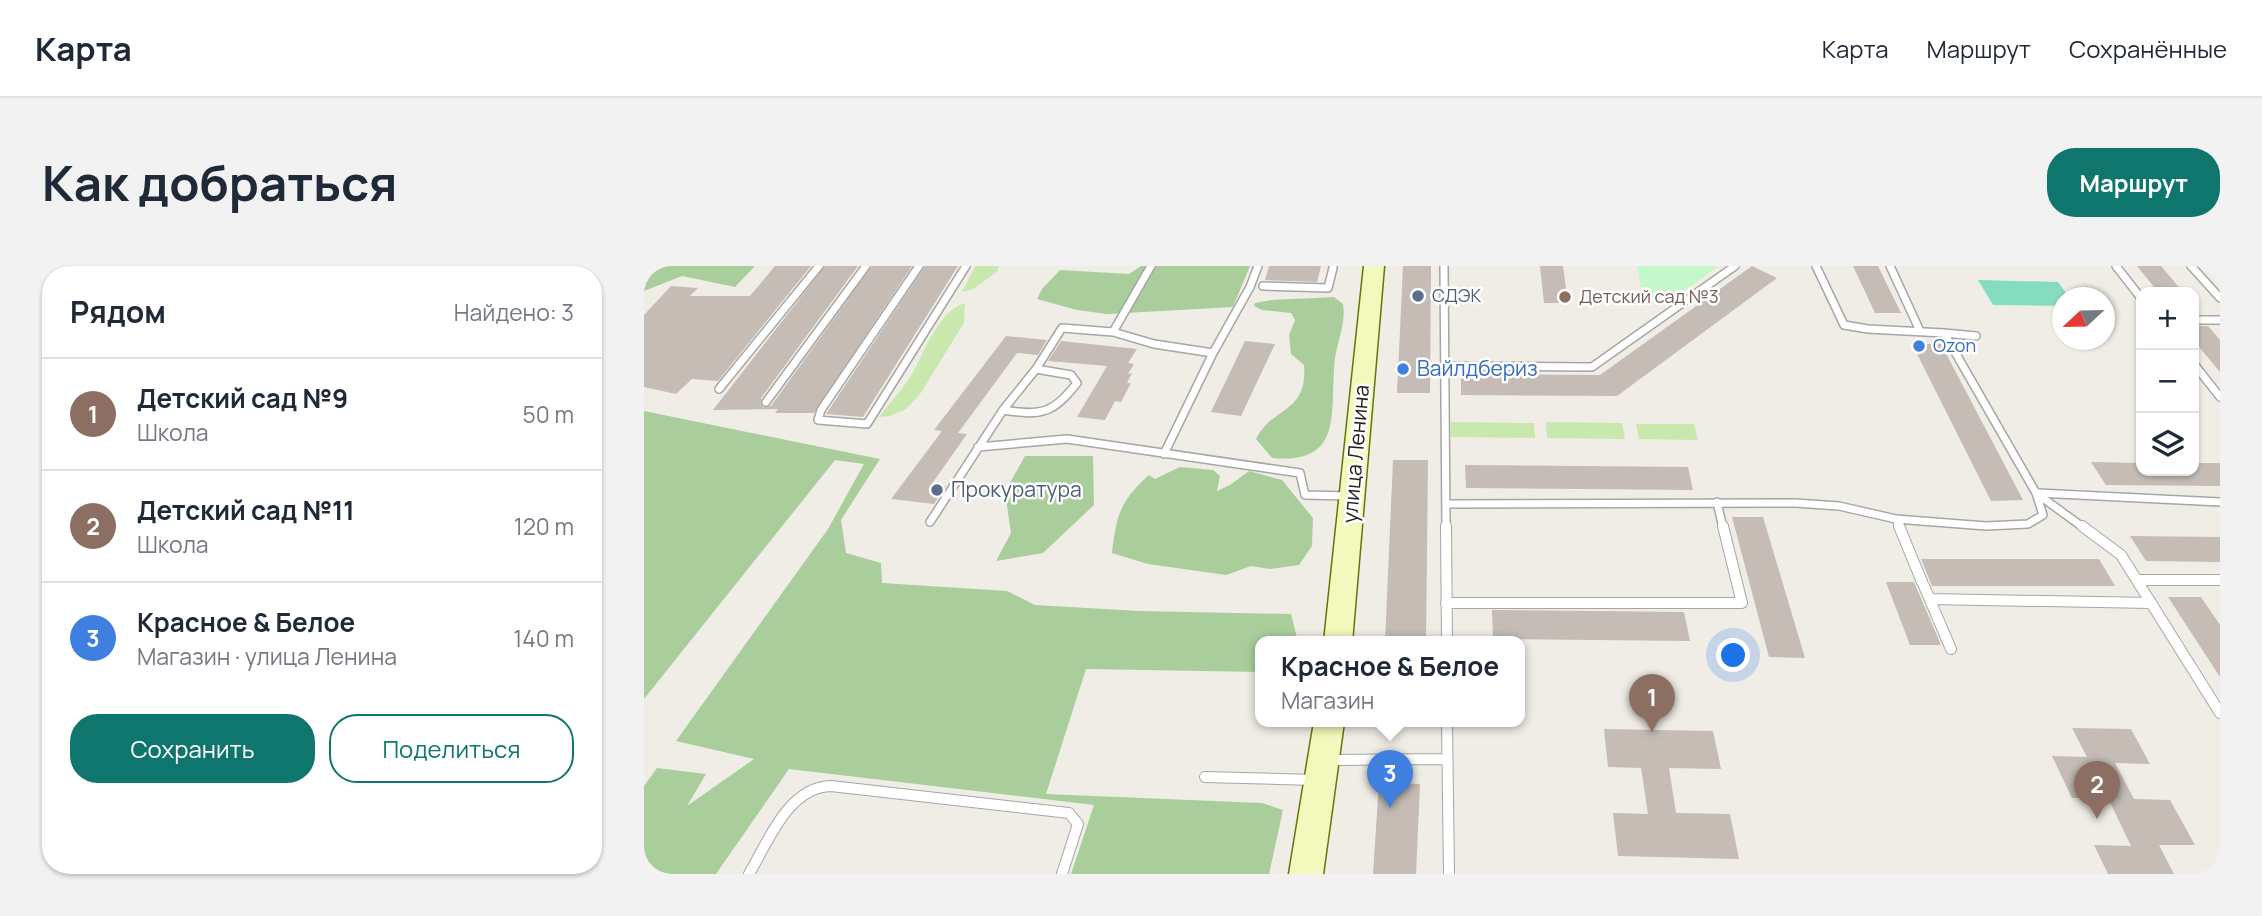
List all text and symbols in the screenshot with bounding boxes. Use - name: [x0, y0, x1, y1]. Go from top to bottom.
- text: Карта: [35, 26, 132, 71]
- text: Карта: [1822, 32, 1889, 65]
- text: Маршрут: [1927, 32, 2031, 65]
- text: Сохранённые: [2069, 32, 2227, 65]
- button: Маршрут: [2047, 148, 2220, 217]
- text: Как добраться: [42, 149, 397, 216]
- place label: СДЭК: [1432, 283, 1481, 307]
- place label: Детский сад №3: [1579, 284, 1719, 308]
- north arrow: [2052, 287, 2115, 350]
- map controls: [2136, 287, 2199, 476]
- button: +: [2136, 287, 2199, 350]
- marker: СДЭК: [1410, 288, 1426, 304]
- marker: Детский сад №3: [1557, 289, 1573, 305]
- text: Рядом: [70, 291, 166, 332]
- text: Найдено: 3: [454, 296, 574, 328]
- place label: Ozon: [1933, 333, 1976, 357]
- marker: Ozon: [1911, 338, 1927, 354]
- button: −: [2136, 350, 2199, 413]
- place label: Вайлдбериз: [1417, 354, 1538, 382]
- marker: Вайлдбериз: [1395, 361, 1411, 377]
- text: Детский сад №9: [137, 380, 348, 416]
- street label: улица Ленина: [1335, 383, 1375, 524]
- text: 1: [88, 398, 98, 430]
- text: 50 m: [523, 398, 574, 430]
- button: layers: [2136, 413, 2199, 476]
- text: Школа: [137, 416, 209, 448]
- place label: Прокуратура: [951, 475, 1082, 503]
- marker: Прокуратура: [929, 482, 945, 498]
- text: Детский сад №11: [137, 492, 355, 528]
- text: 2: [86, 510, 100, 542]
- text: 120 m: [514, 510, 574, 542]
- text: Школа: [137, 528, 209, 560]
- text: Красное & Белое: [137, 604, 355, 640]
- text: 3: [86, 622, 100, 654]
- text: 140 m: [513, 622, 574, 654]
- popup: [1255, 636, 1525, 727]
- your location: [1716, 638, 1750, 672]
- text: Магазин · улица Ленина: [137, 640, 397, 672]
- text: Красное & Белое: [1281, 648, 1499, 684]
- pin: 1: [1629, 674, 1675, 732]
- text: Магазин: [1281, 684, 1374, 716]
- button: Сохранить: [70, 714, 315, 783]
- button: Поделиться: [329, 714, 574, 783]
- pin: 3: [1367, 750, 1413, 808]
- pin: 2: [2074, 761, 2120, 819]

